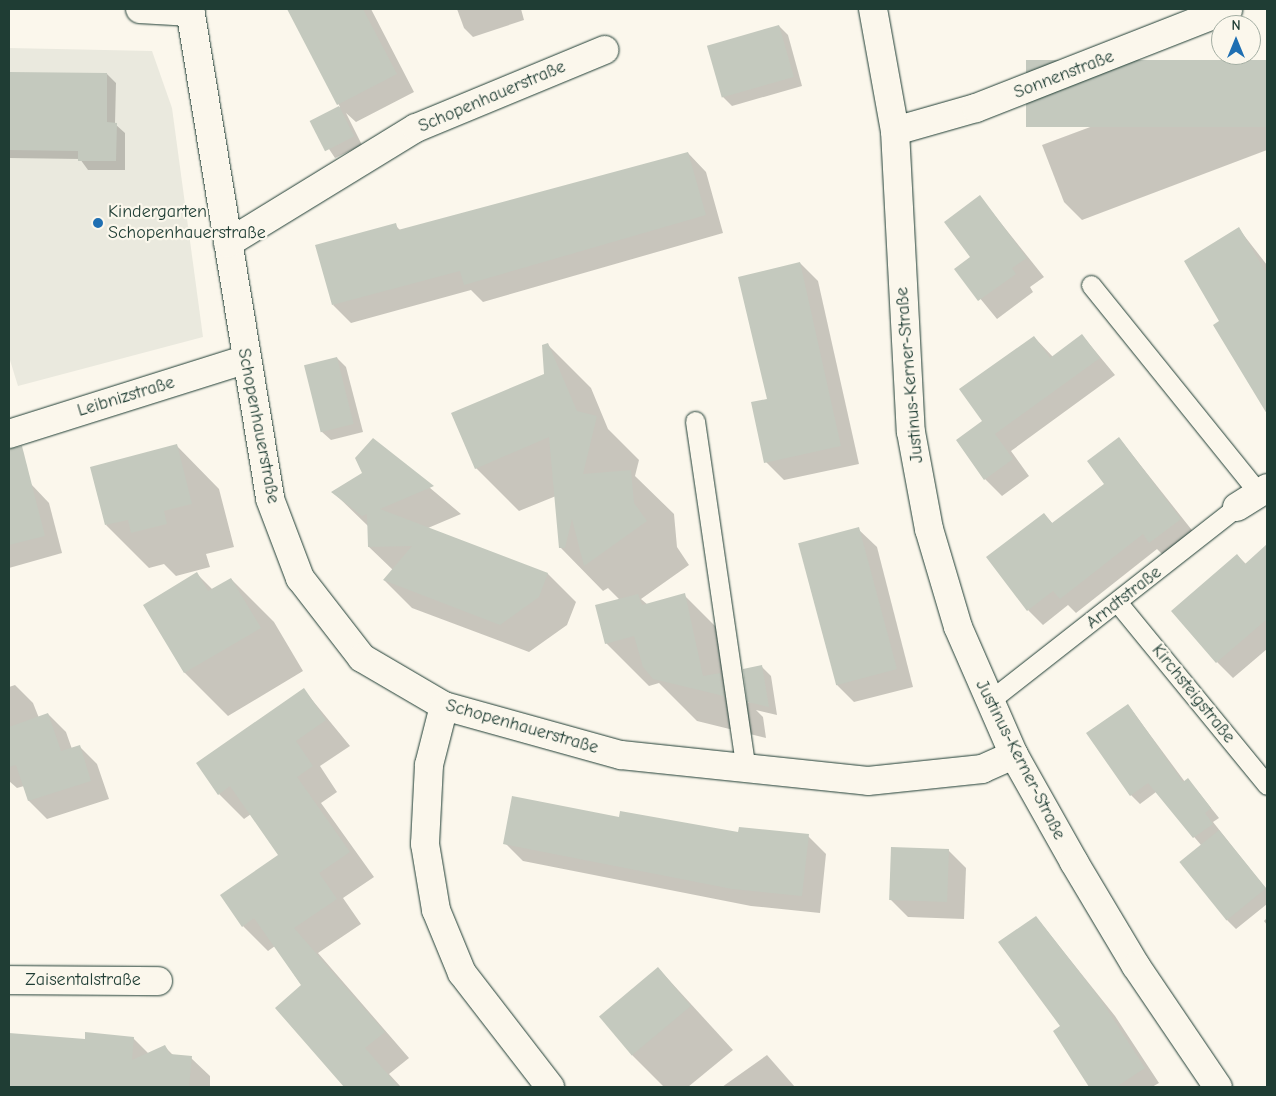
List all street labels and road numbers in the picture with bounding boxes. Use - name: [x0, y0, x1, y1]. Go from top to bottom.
- street label: Sonnenstraße: [1011, 46, 1117, 104]
- street label: Schopenhauerstraße: [415, 56, 569, 138]
- street label: Justinus-Kerner-Straße: [892, 286, 928, 464]
- street label: Schopenhauerstraße: [232, 346, 284, 506]
- street label: Leibnizstraße: [75, 372, 177, 422]
- street label: Arndtstraße: [1082, 562, 1166, 634]
- street label: Kirchsteigstraße: [1147, 640, 1239, 748]
- street label: Justinus-Kerner-Straße: [970, 676, 1070, 844]
- street label: Schopenhauerstraße: [443, 695, 601, 759]
- street label: Zaisentalstraße: [25, 969, 141, 991]

